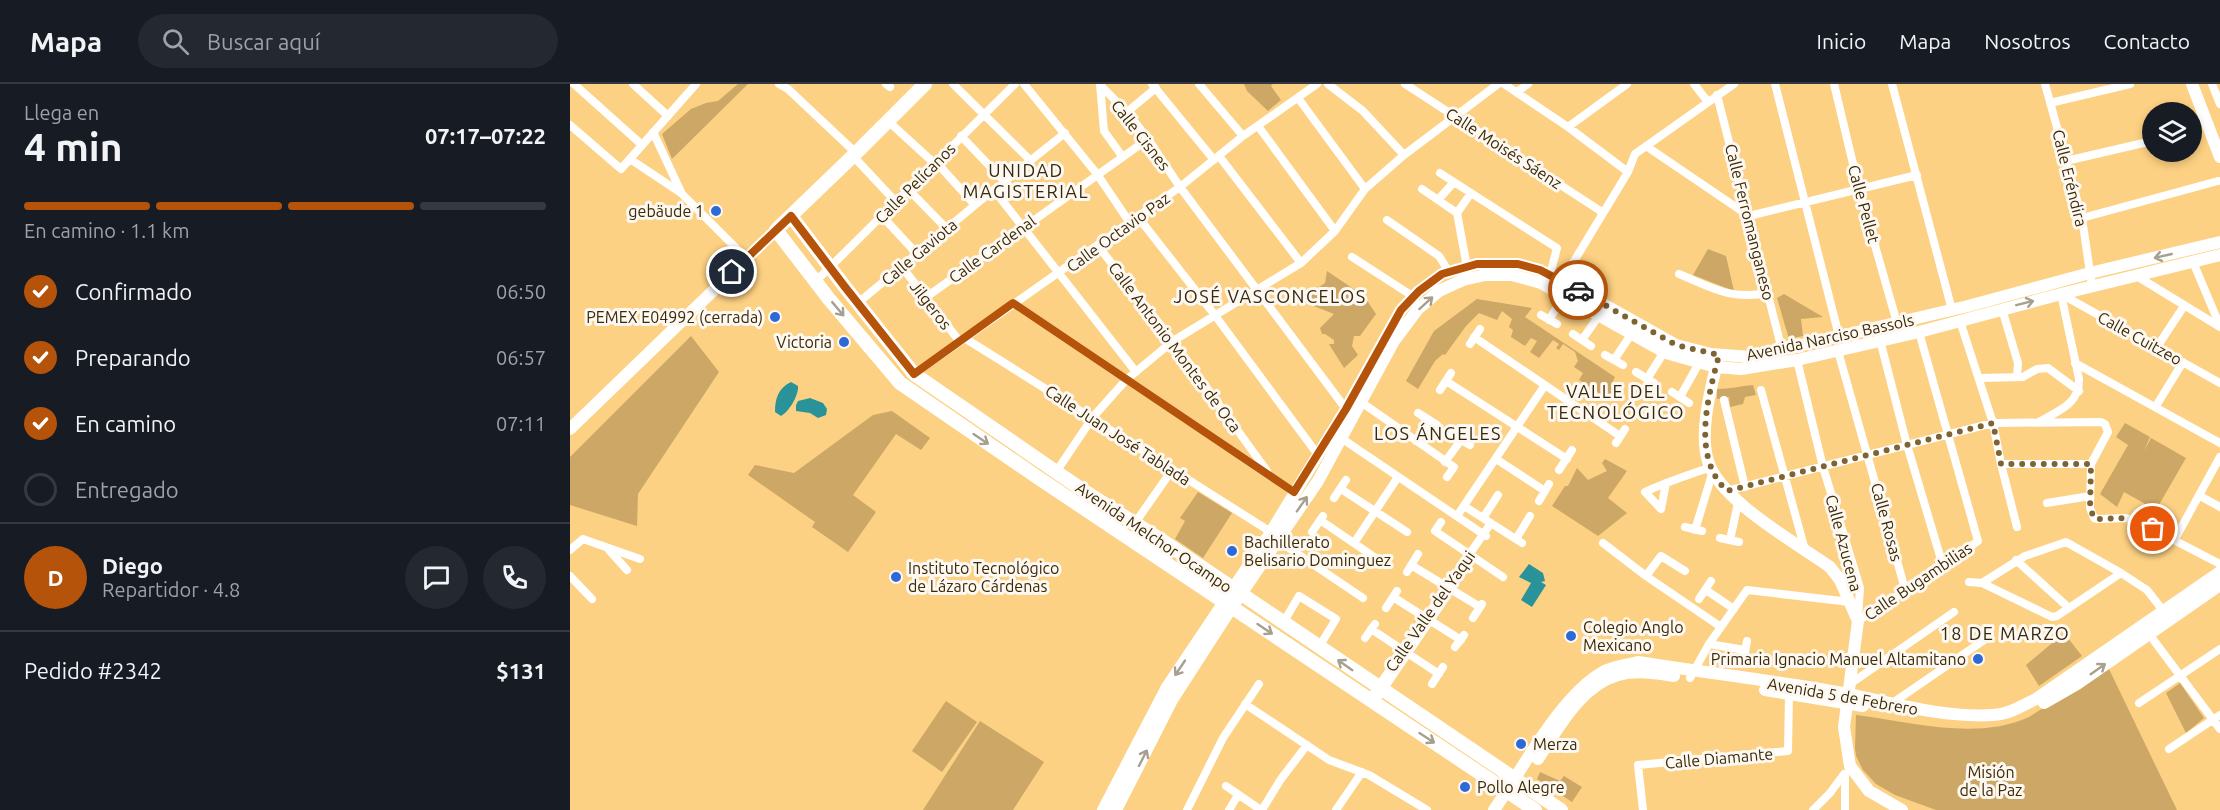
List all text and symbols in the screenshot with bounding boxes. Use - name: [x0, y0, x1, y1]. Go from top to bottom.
- search box: [138, 14, 558, 68]
- icon: search: [159, 25, 192, 58]
- text: Mapa: [30, 26, 102, 57]
- text: Buscar aquí: [207, 29, 320, 54]
- text: Inicio: [1817, 29, 1866, 53]
- text: Mapa: [1899, 29, 1951, 53]
- text: Nosotros: [1984, 29, 2071, 53]
- text: Contacto: [2104, 29, 2190, 53]
- street label: Calle Cisnes: [1108, 96, 1174, 174]
- text: Llega en: [24, 101, 99, 124]
- map controls: [2142, 102, 2202, 162]
- button: layers: [2142, 102, 2202, 162]
- street label: Calle Moisés Sáenz: [1443, 104, 1565, 192]
- text: 07:17–07:22: [425, 123, 546, 148]
- text: 4 min: [24, 125, 123, 168]
- street label: Calle Eréndira: [2049, 128, 2091, 228]
- street label: Calle Pelícanos: [871, 139, 959, 227]
- street label: Calle Ferromanganeso: [1722, 142, 1778, 302]
- district label: UNIDAD MAGISTERIAL: [963, 160, 1089, 201]
- street label: Calle Pellet: [1845, 163, 1883, 246]
- street label: Calle Octavio Paz: [1063, 189, 1173, 275]
- place label: gebäude 1: [628, 202, 704, 220]
- marker: gebäude 1: [709, 204, 723, 218]
- street label: Calle Cardenal: [945, 212, 1039, 286]
- street label: Calle Gaviota: [877, 215, 961, 289]
- text: En camino · 1.1 km: [24, 219, 189, 242]
- pin: [706, 246, 757, 297]
- one-way arrow: [2154, 250, 2173, 262]
- icon: home: [715, 255, 748, 288]
- street label: Calle Antonio Montes de Oca: [1105, 258, 1245, 436]
- courier: [1548, 260, 1608, 320]
- icon: car: [1562, 274, 1595, 307]
- icon: check: [24, 275, 57, 308]
- street label: Jilgeros: [907, 277, 955, 333]
- text: Confirmado: [75, 279, 192, 304]
- text: 06:50: [496, 280, 546, 303]
- district label: JOSÉ VASCONCELOS: [1173, 285, 1367, 306]
- one-way arrow: [1418, 296, 1433, 310]
- one-way arrow: [2015, 297, 2034, 308]
- one-way arrow: [831, 301, 845, 316]
- place label: PEMEX E04992 (cerrada): [586, 308, 763, 327]
- street label: Calle Cuitzeo: [2095, 308, 2185, 368]
- marker: PEMEX E04992 (cerrada): [768, 310, 782, 324]
- street label: Avenida Narciso Bassols: [1745, 310, 1915, 364]
- place label: Victoria: [776, 333, 832, 351]
- marker: Victoria: [837, 335, 851, 349]
- icon: check: [24, 341, 57, 374]
- text: Preparando: [75, 345, 191, 370]
- text: 06:57: [496, 346, 546, 369]
- street label: Calle Juan José Tablada: [1042, 381, 1194, 489]
- district label: VALLE DEL TECNOLÓGICO: [1547, 381, 1685, 422]
- icon: check: [24, 407, 57, 440]
- text: En camino: [75, 411, 176, 436]
- text: 07:11: [496, 412, 546, 435]
- district label: LOS ÁNGELES: [1374, 422, 1502, 443]
- one-way arrow: [972, 433, 988, 445]
- text: Entregado: [75, 477, 179, 502]
- street label: Avenida Melchor Ocampo: [1073, 478, 1235, 596]
- street label: Calle Rosas: [1868, 481, 1906, 563]
- street label: Calle Azucena: [1822, 493, 1866, 593]
- one-way arrow: [1296, 496, 1308, 513]
- pin: [2127, 503, 2178, 554]
- icon: bag: [2136, 512, 2169, 545]
- place label: Bachillerato Belisario Dominguez: [1244, 533, 1391, 569]
- street label: Calle Bugambilias: [1861, 538, 1975, 624]
- marker: Bachillerato Belisario Dominguez: [1225, 544, 1239, 558]
- button: chat: [405, 546, 468, 609]
- button: phone: [483, 546, 546, 609]
- street label: Calle Valle del Yaqui: [1382, 547, 1478, 675]
- text: Diego: [102, 553, 163, 578]
- place label: Instituto Tecnológico de Lázaro Cárdenas: [908, 559, 1059, 595]
- text: D: [47, 565, 64, 590]
- marker: Instituto Tecnológico de Lázaro Cárdenas: [889, 570, 903, 584]
- text: Repartidor · 4.8: [102, 578, 240, 601]
- place label: Colegio Anglo Mexicano: [1583, 618, 1684, 654]
- one-way arrow: [1256, 623, 1273, 635]
- district label: 18 DE MARZO: [1940, 623, 2070, 643]
- marker: Colegio Anglo Mexicano: [1564, 629, 1578, 643]
- place label: Primaria Ignacio Manuel Altamitano: [1711, 650, 1966, 668]
- marker: Primaria Ignacio Manuel Altamitano: [1971, 652, 1985, 666]
- text: Pedido #2342: [24, 658, 162, 683]
- text: $131: [496, 658, 546, 683]
- one-way arrow: [1174, 659, 1186, 676]
- one-way arrow: [1337, 659, 1353, 671]
- one-way arrow: [2089, 663, 2106, 675]
- street label: Avenida 5 de Febrero: [1766, 674, 1920, 718]
- one-way arrow: [1418, 732, 1434, 744]
- place label: Merza: [1533, 735, 1577, 753]
- marker: Merza: [1514, 737, 1528, 751]
- street label: Calle Diamante: [1664, 744, 1774, 772]
- one-way arrow: [1137, 750, 1149, 767]
- park label: Misión de la Paz: [1960, 763, 2022, 799]
- place label: Pollo Alegre: [1477, 778, 1565, 796]
- marker: Pollo Alegre: [1458, 780, 1472, 794]

